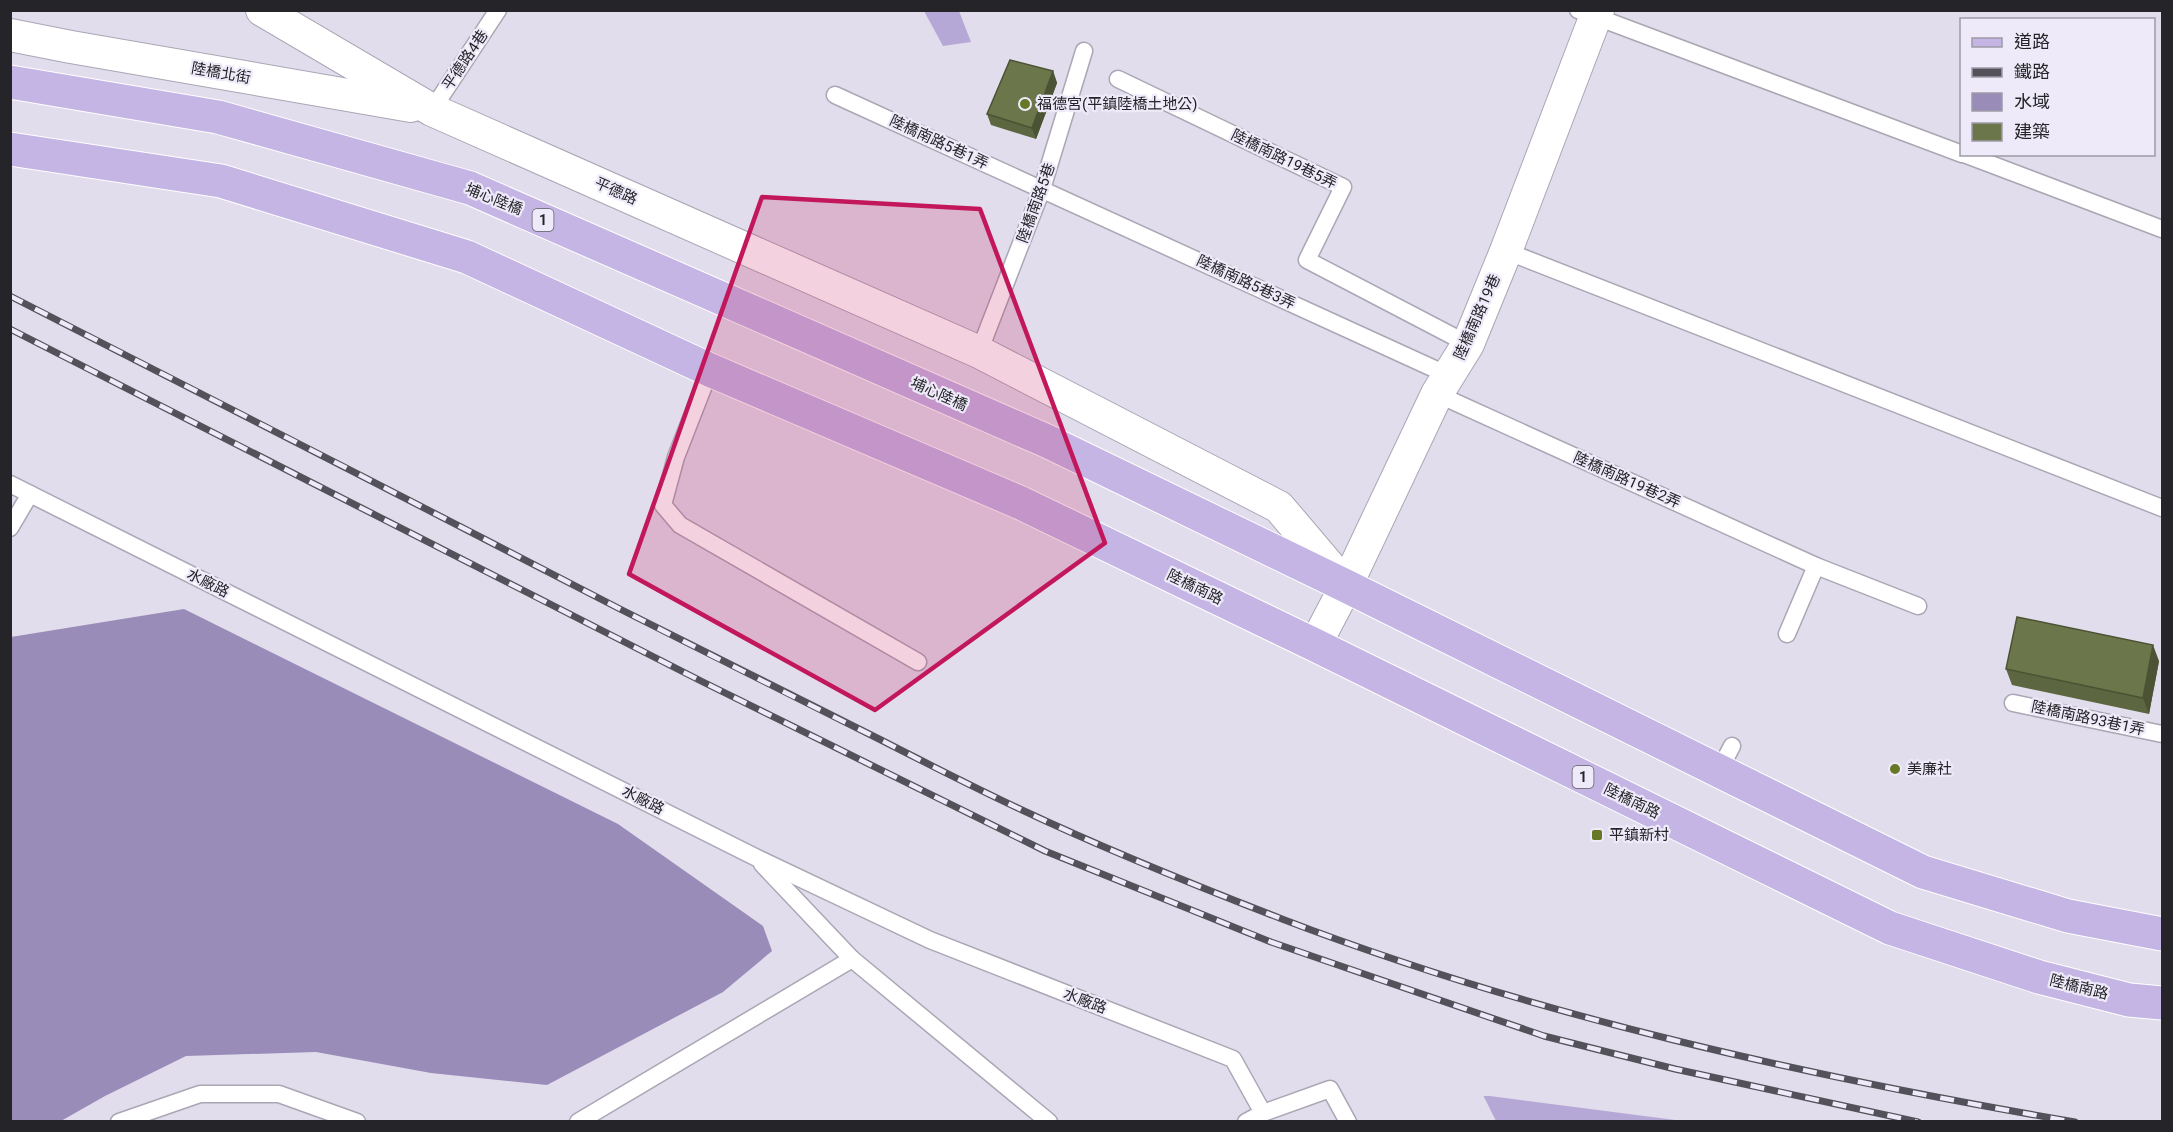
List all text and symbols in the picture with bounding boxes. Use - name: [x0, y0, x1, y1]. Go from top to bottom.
- legend: [1960, 18, 2155, 156]
- street label: 平德路4巷: [438, 27, 492, 93]
- text: 道路: [2014, 31, 2050, 52]
- street label: 陸橋北街: [190, 59, 252, 87]
- text: 鐵路: [2014, 61, 2050, 82]
- text: 水域: [2014, 91, 2050, 112]
- place label: 福德宮(平鎮陸橋土地公): [1037, 95, 1197, 113]
- marker: 福德宮(平鎮陸橋土地公): [1018, 97, 1032, 111]
- street label: 陸橋南路5巷1弄: [887, 111, 991, 173]
- text: 建築: [2014, 121, 2050, 142]
- street label: 陸橋南路19巷5弄: [1228, 126, 1340, 192]
- street label: 陸橋南路5巷: [1013, 161, 1059, 245]
- street label: 平德路: [592, 174, 640, 208]
- street label: 埔心陸橋: [463, 179, 525, 219]
- road number: 1: [532, 209, 554, 231]
- street label: 陸橋南路5巷3弄: [1194, 251, 1298, 313]
- street label: 陸橋南路19巷: [1450, 271, 1504, 363]
- street label: 埔心陸橋: [908, 374, 970, 414]
- street label: 陸橋南路19巷2弄: [1571, 448, 1683, 512]
- street label: 水廠路: [184, 565, 232, 601]
- street label: 陸橋南路: [1164, 566, 1226, 608]
- street label: 陸橋南路93巷1弄: [2030, 697, 2146, 739]
- place label: 美廉社: [1907, 760, 1952, 778]
- marker: 美廉社: [1888, 762, 1902, 776]
- road number: 1: [1572, 766, 1594, 788]
- street label: 陸橋南路: [1601, 780, 1663, 822]
- street label: 水廠路: [619, 782, 667, 818]
- place label: 平鎮新村: [1609, 826, 1669, 844]
- marker: 平鎮新村: [1590, 828, 1604, 842]
- street label: 陸橋南路: [2048, 971, 2110, 1003]
- street label: 水廠路: [1061, 985, 1109, 1017]

